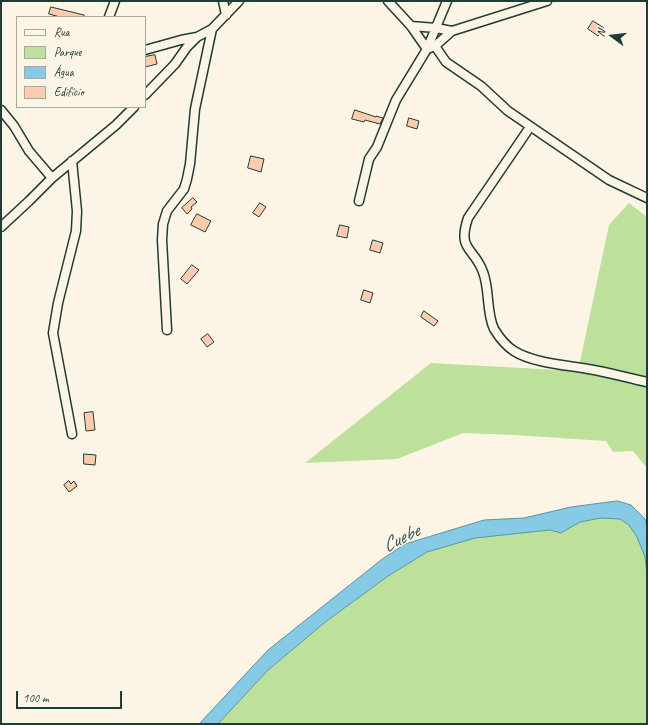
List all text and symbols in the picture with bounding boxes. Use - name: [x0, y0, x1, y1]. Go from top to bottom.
- legend: [16, 16, 146, 108]
- north arrow: [592, 16, 632, 56]
- text: Rua: [54, 24, 69, 40]
- text: N: [593, 28, 608, 38]
- text: Parque: [54, 44, 82, 60]
- text: Água: [54, 64, 74, 80]
- text: Edifício: [54, 84, 84, 100]
- water label: Cuebe: [378, 520, 424, 558]
- scale bar: [18, 683, 124, 709]
- text: 100 m: [23, 690, 49, 706]

